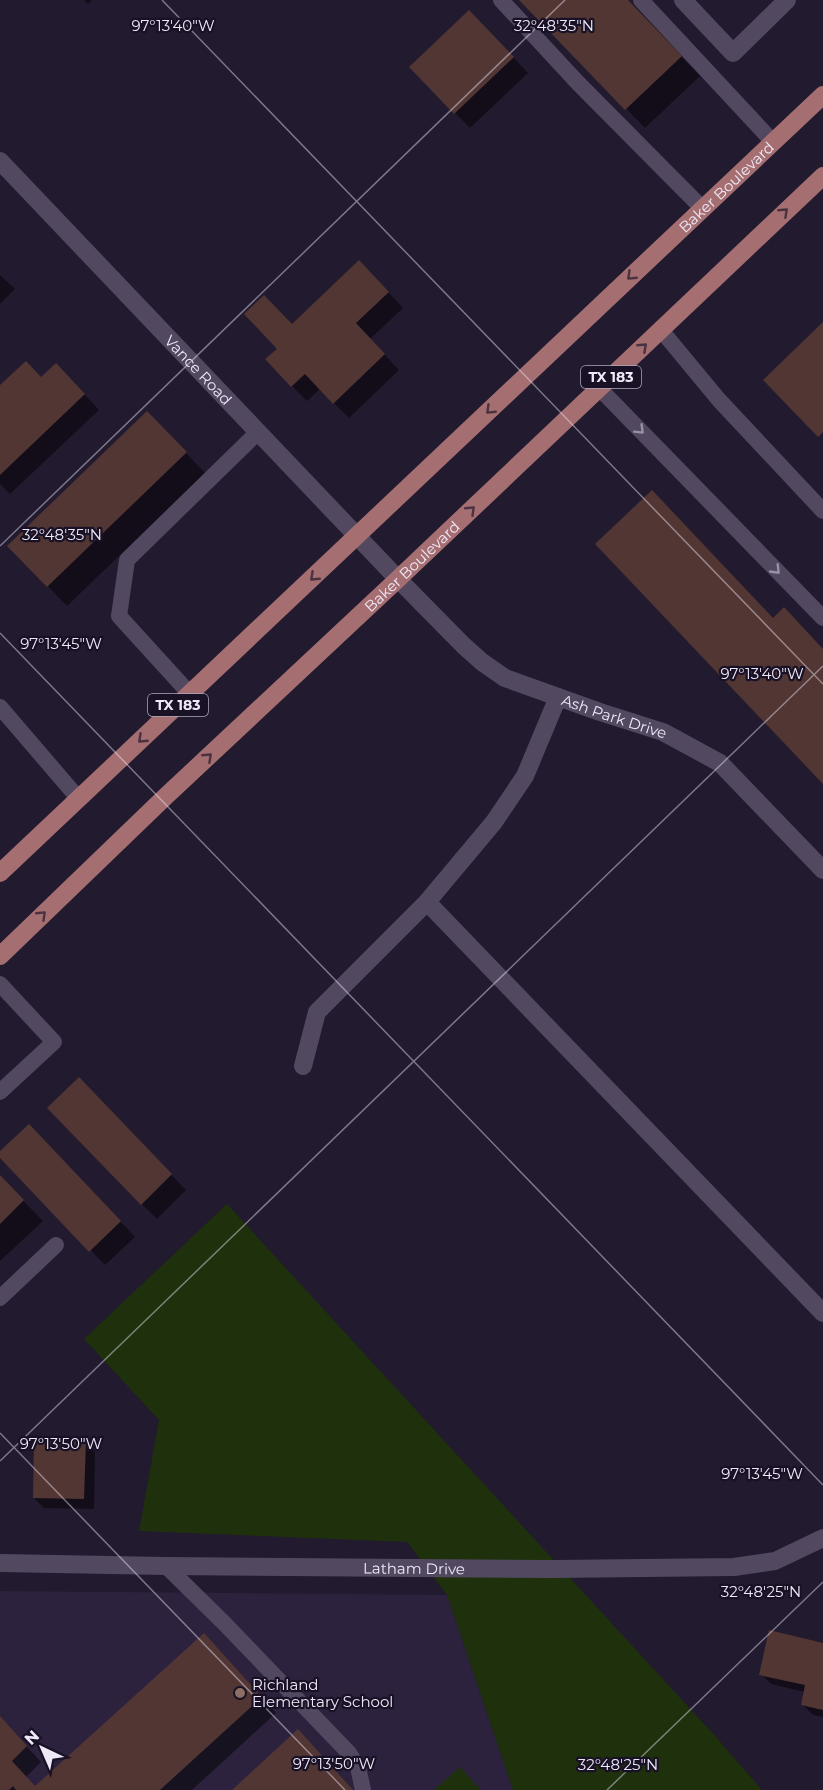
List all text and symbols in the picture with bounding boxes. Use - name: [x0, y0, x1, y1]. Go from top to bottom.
- text: 97°13'40"W: [131, 16, 215, 35]
- text: 32°48'35"N: [514, 16, 594, 35]
- street label: Baker Boulevard: [674, 137, 778, 236]
- one-way arrow: [777, 209, 788, 220]
- one-way arrow: [628, 268, 639, 279]
- street label: Vance Road: [161, 331, 236, 408]
- one-way arrow: [636, 343, 647, 354]
- road number: TX 183: [581, 366, 641, 388]
- one-way arrow: [486, 403, 497, 414]
- one-way arrow: [633, 422, 644, 433]
- one-way arrow: [464, 506, 474, 517]
- street label: Baker Boulevard: [360, 516, 463, 616]
- text: 32°48'35"N: [22, 525, 102, 544]
- one-way arrow: [769, 563, 780, 573]
- one-way arrow: [311, 570, 321, 581]
- text: 97°13'45"W: [20, 634, 102, 653]
- text: 97°13'40"W: [720, 664, 804, 683]
- street label: Ash Park Drive: [559, 690, 669, 742]
- road number: TX 183: [148, 694, 208, 716]
- one-way arrow: [138, 732, 149, 743]
- one-way arrow: [201, 753, 212, 764]
- one-way arrow: [36, 911, 46, 922]
- text: 97°13'50"W: [20, 1434, 103, 1453]
- text: 97°13'45"W: [721, 1464, 803, 1483]
- street label: Latham Drive: [363, 1558, 465, 1578]
- text: 32°48'25"N: [721, 1582, 801, 1601]
- place label: Richland Elementary School: [252, 1675, 393, 1711]
- marker: Richland Elementary School: [233, 1686, 247, 1700]
- north arrow: [12, 1718, 72, 1778]
- text: N: [21, 1726, 43, 1749]
- text: 97°13'50"W: [293, 1754, 376, 1773]
- text: 32°48'25"N: [578, 1755, 658, 1774]

